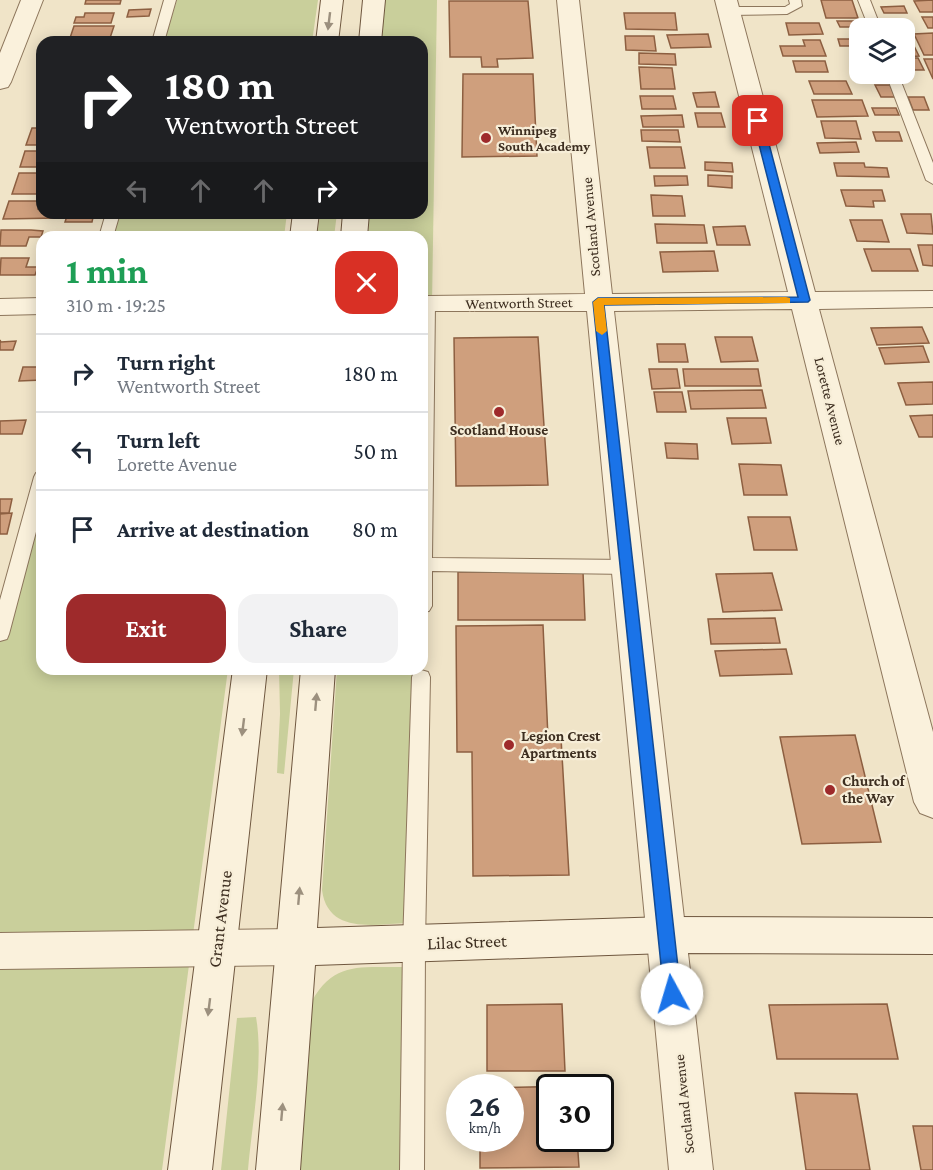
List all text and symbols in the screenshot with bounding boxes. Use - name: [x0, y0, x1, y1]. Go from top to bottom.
- one-way arrow: [324, 12, 334, 31]
- map controls: [849, 18, 915, 84]
- button: layers: [849, 18, 915, 84]
- icon: right: [66, 60, 144, 138]
- text: 180 m: [165, 61, 274, 108]
- pin: [732, 95, 783, 146]
- icon: arrive: [741, 104, 774, 137]
- text: Wentworth Street: [165, 110, 358, 140]
- place label: Winnipeg South Academy: [497, 122, 590, 154]
- marker: Winnipeg South Academy: [479, 131, 493, 145]
- icon: left: [121, 174, 154, 207]
- icon: ahead: [184, 174, 217, 207]
- icon: ahead: [247, 174, 280, 207]
- icon: right: [310, 174, 343, 207]
- street label: Scotland Avenue: [579, 176, 603, 277]
- text: 1 min: [66, 251, 148, 291]
- button: close: [335, 251, 398, 314]
- text: 310 m · 19:25: [66, 294, 166, 316]
- street label: Wentworth Street: [465, 294, 574, 312]
- text: Turn right: [117, 350, 215, 375]
- street label: Lorette Avenue: [811, 355, 849, 447]
- icon: right: [66, 357, 99, 390]
- text: 180 m: [345, 361, 398, 386]
- text: Wentworth Street: [117, 375, 260, 397]
- marker: Scotland House: [492, 405, 506, 419]
- place label: Scotland House: [450, 422, 548, 438]
- text: Turn left: [117, 428, 200, 453]
- icon: left: [66, 435, 99, 468]
- text: 50 m: [353, 439, 398, 464]
- text: Lorette Avenue: [117, 453, 237, 475]
- icon: arrive: [66, 513, 99, 546]
- text: Arrive at destination: [117, 517, 309, 542]
- text: 80 m: [352, 517, 398, 542]
- button: Exit: [66, 594, 226, 663]
- button: Share: [238, 594, 398, 663]
- one-way arrow: [311, 692, 320, 711]
- one-way arrow: [239, 718, 248, 737]
- place label: Legion Crest Apartments: [520, 728, 601, 761]
- marker: Legion Crest Apartments: [502, 738, 516, 752]
- place label: Church of the Way: [842, 773, 906, 806]
- marker: Church of the Way: [823, 783, 837, 797]
- street label: Grant Avenue: [204, 869, 236, 969]
- one-way arrow: [295, 887, 304, 906]
- street label: Lilac Street: [427, 931, 508, 953]
- position arrow: [640, 962, 704, 1026]
- one-way arrow: [204, 998, 214, 1017]
- street label: Scotland Avenue: [671, 1053, 697, 1154]
- speed limit sign: 30: [536, 1074, 614, 1152]
- text: 26: [469, 1089, 501, 1122]
- one-way arrow: [278, 1102, 287, 1121]
- text: km/h: [469, 1120, 501, 1136]

